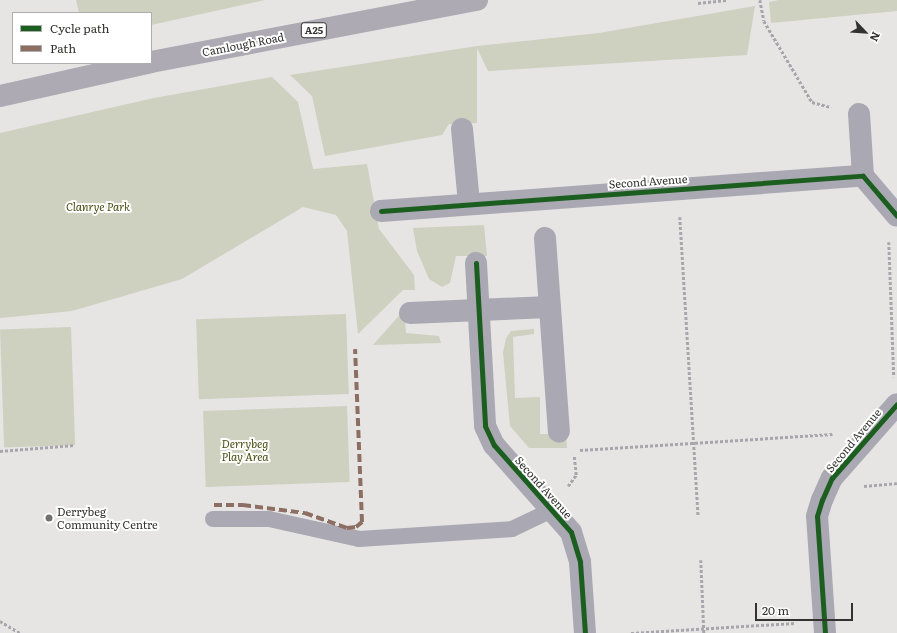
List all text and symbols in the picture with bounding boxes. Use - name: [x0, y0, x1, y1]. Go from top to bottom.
- legend: [12, 12, 152, 64]
- north arrow: [845, 12, 885, 52]
- text: Cycle path: [50, 19, 110, 37]
- road number: A25: [300, 22, 328, 38]
- text: N: [867, 29, 885, 45]
- street label: Camlough Road: [201, 30, 285, 58]
- text: Path: [50, 39, 76, 57]
- street label: Second Avenue: [608, 172, 688, 190]
- park label: Clanrye Park: [66, 199, 130, 213]
- street label: Second Avenue: [823, 406, 883, 474]
- park label: Derrybeg Play Area: [221, 437, 269, 463]
- street label: Second Avenue: [513, 453, 575, 521]
- place label: Derrybeg Community Centre: [57, 505, 158, 531]
- marker: Derrybeg Community Centre: [44, 513, 54, 523]
- scale bar: [757, 595, 855, 621]
- text: 20 m: [762, 601, 789, 619]

